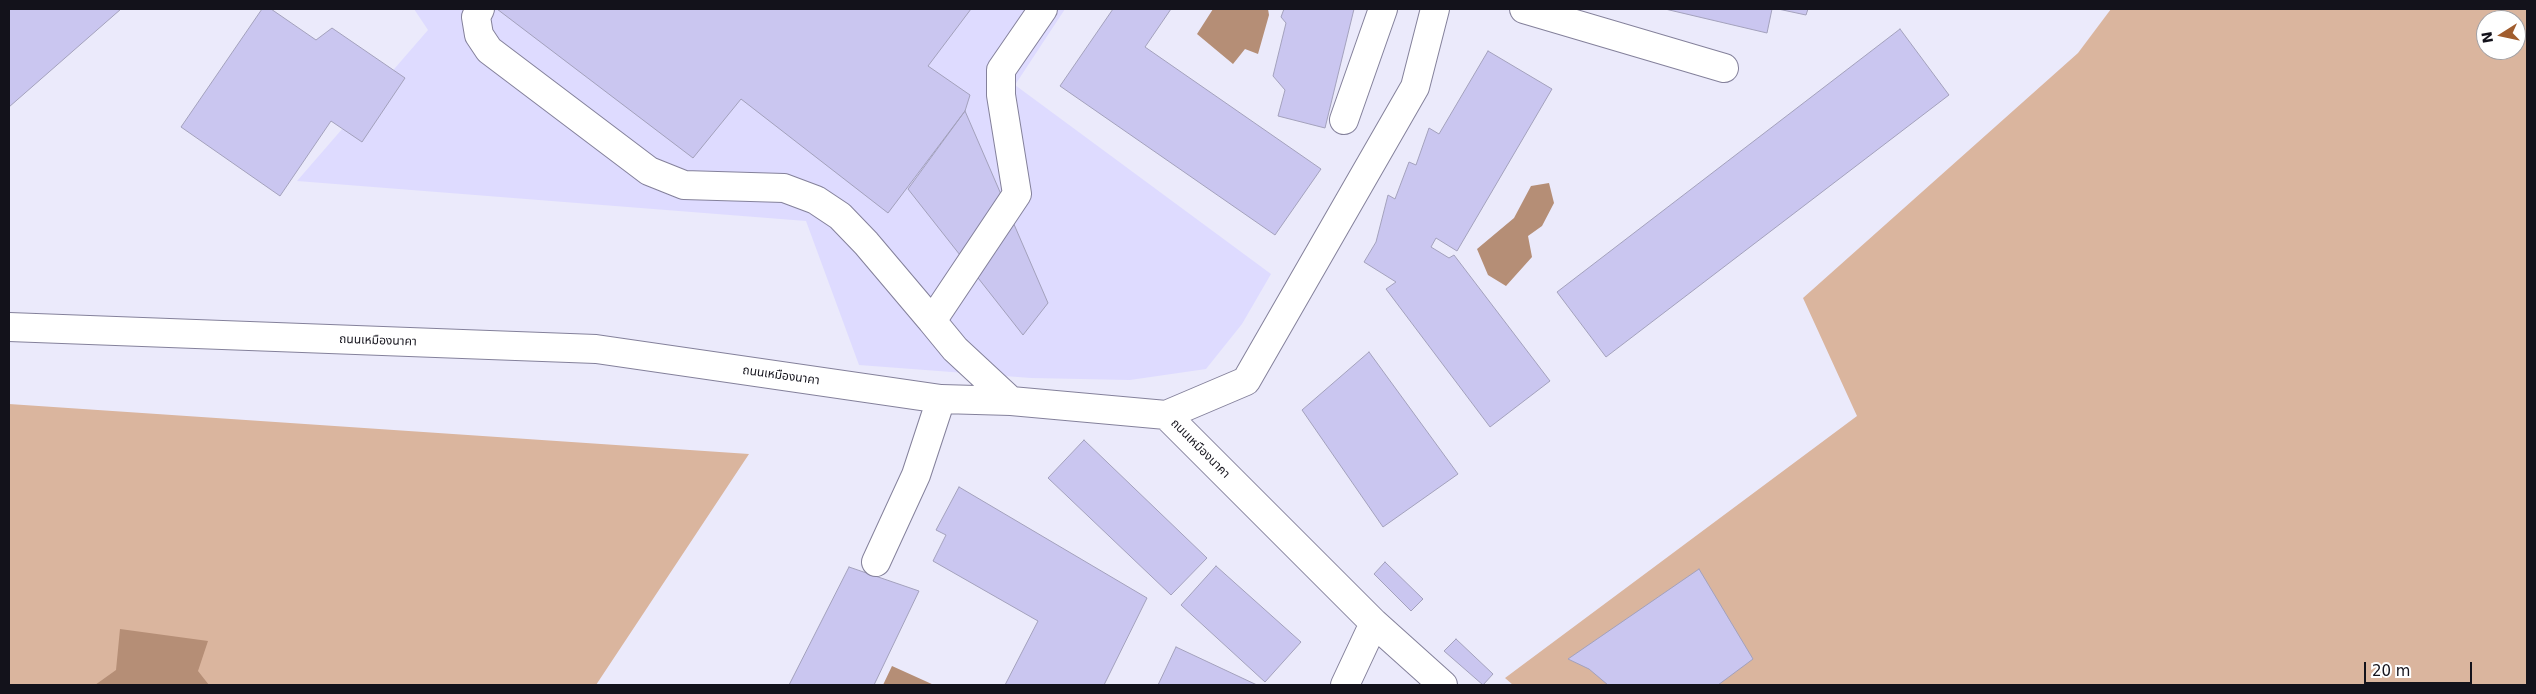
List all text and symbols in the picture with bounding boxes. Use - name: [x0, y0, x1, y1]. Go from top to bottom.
- north arrow: [2476, 10, 2526, 60]
- text: N: [2478, 30, 2496, 45]
- street label: ถนนเหมืองนาคา: [339, 332, 417, 350]
- street label: ถนนเหมืองนาคา: [742, 363, 820, 389]
- street label: ถนนเหมืองนาคา: [1167, 416, 1233, 482]
- scale bar: [2366, 652, 2474, 684]
- text: 20 m: [2372, 662, 2410, 680]

